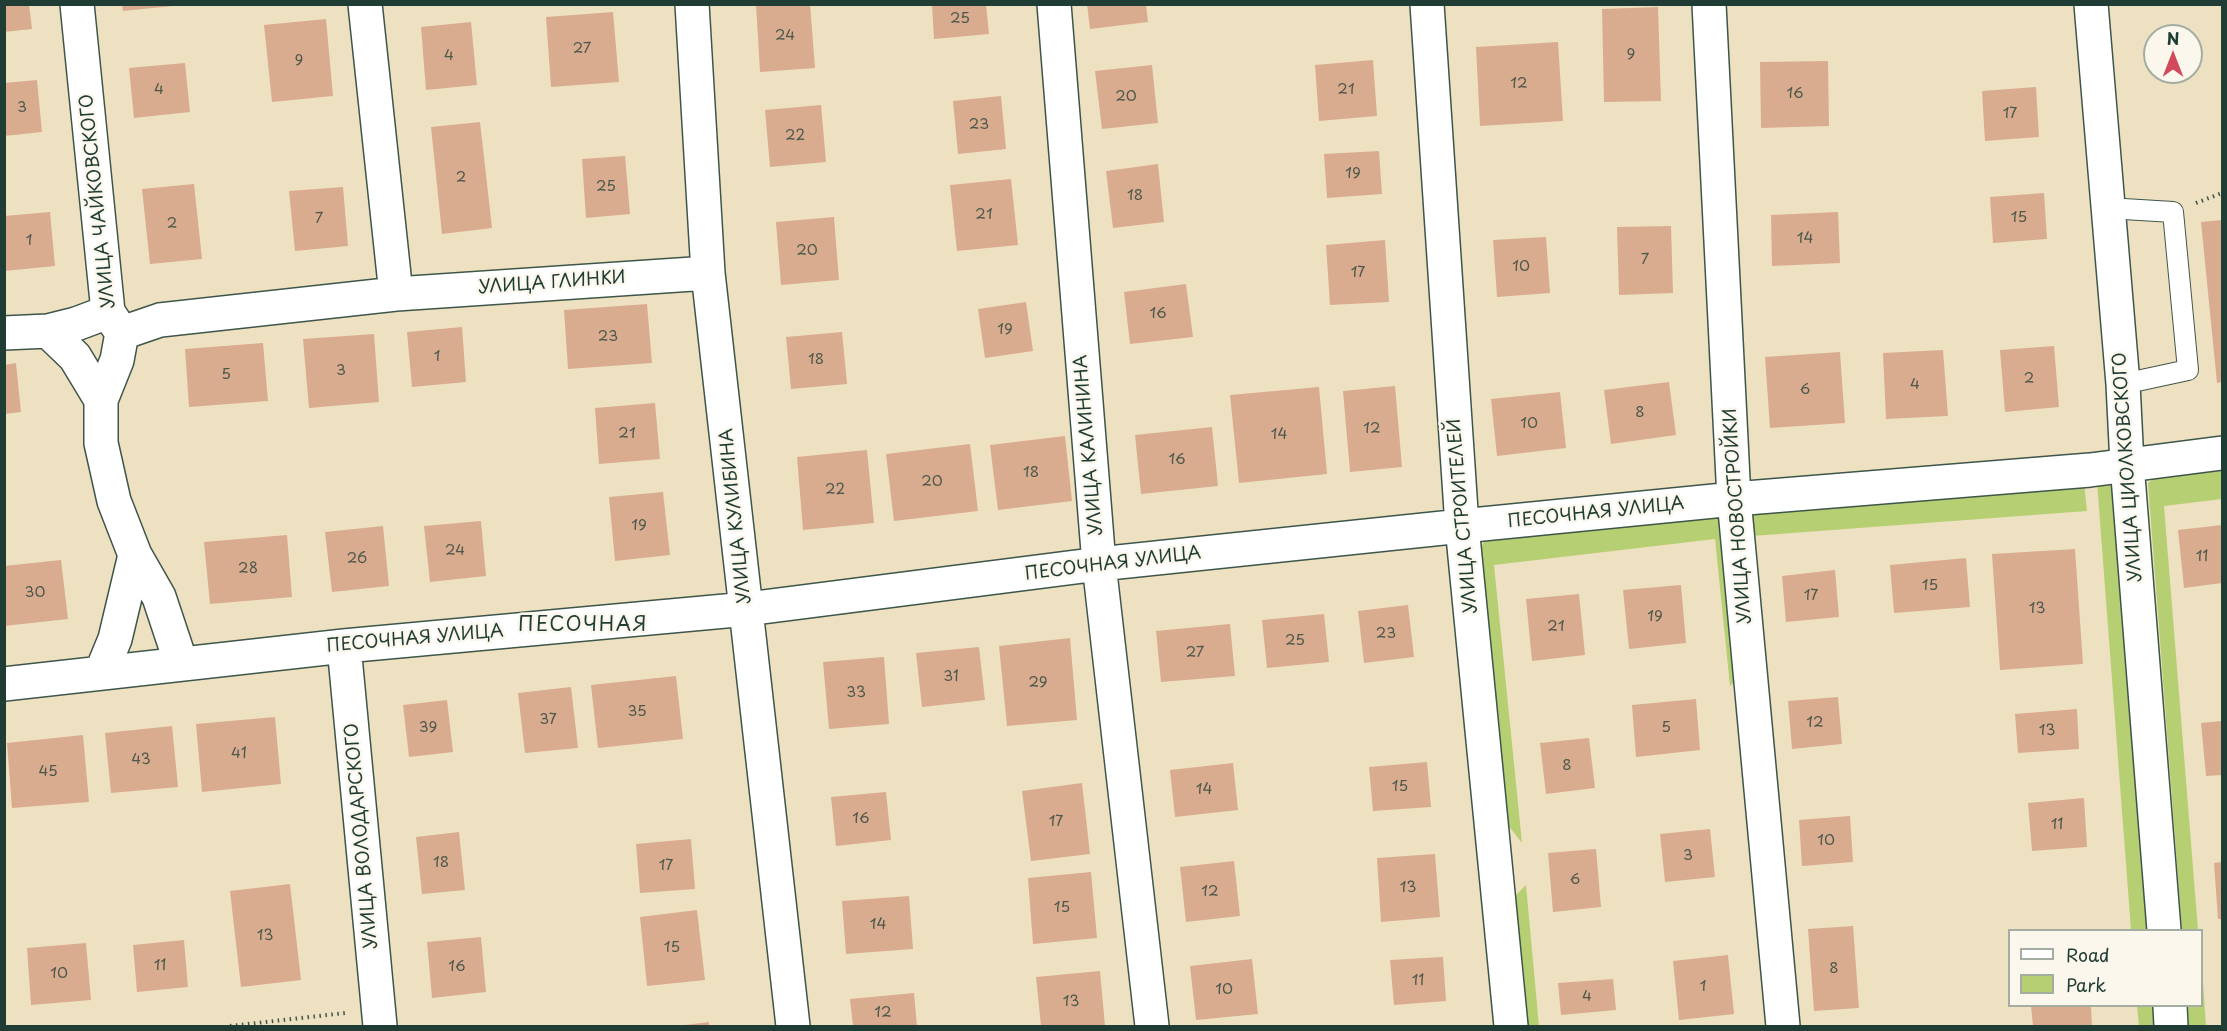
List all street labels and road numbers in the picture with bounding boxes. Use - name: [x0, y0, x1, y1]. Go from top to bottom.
- street label: УЛИЦА ЧАЙКОВСКОГО: [76, 93, 120, 309]
- street label: УЛИЦА ГЛИНКИ: [478, 267, 626, 299]
- street label: УЛИЦА ЦИОЛКОВСКОГО: [2109, 352, 2147, 582]
- street label: УЛИЦА КАЛИНИНА: [1070, 354, 1108, 536]
- street label: УЛИЦА НОВОСТРОЙКИ: [1720, 407, 1756, 625]
- street label: УЛИЦА СТРОИТЕЛЕЙ: [1444, 418, 1482, 614]
- street label: УЛИЦА КУЛИБИНА: [716, 427, 756, 605]
- street label: ПЕСОЧНАЯ УЛИЦА: [1507, 493, 1685, 533]
- street label: ПЕСОЧНАЯ УЛИЦА: [1024, 542, 1202, 586]
- street label: ПЕСОЧНАЯ УЛИЦА: [326, 621, 504, 657]
- street label: УЛИЦА ВОЛОДАРСКОГО: [341, 722, 383, 950]

